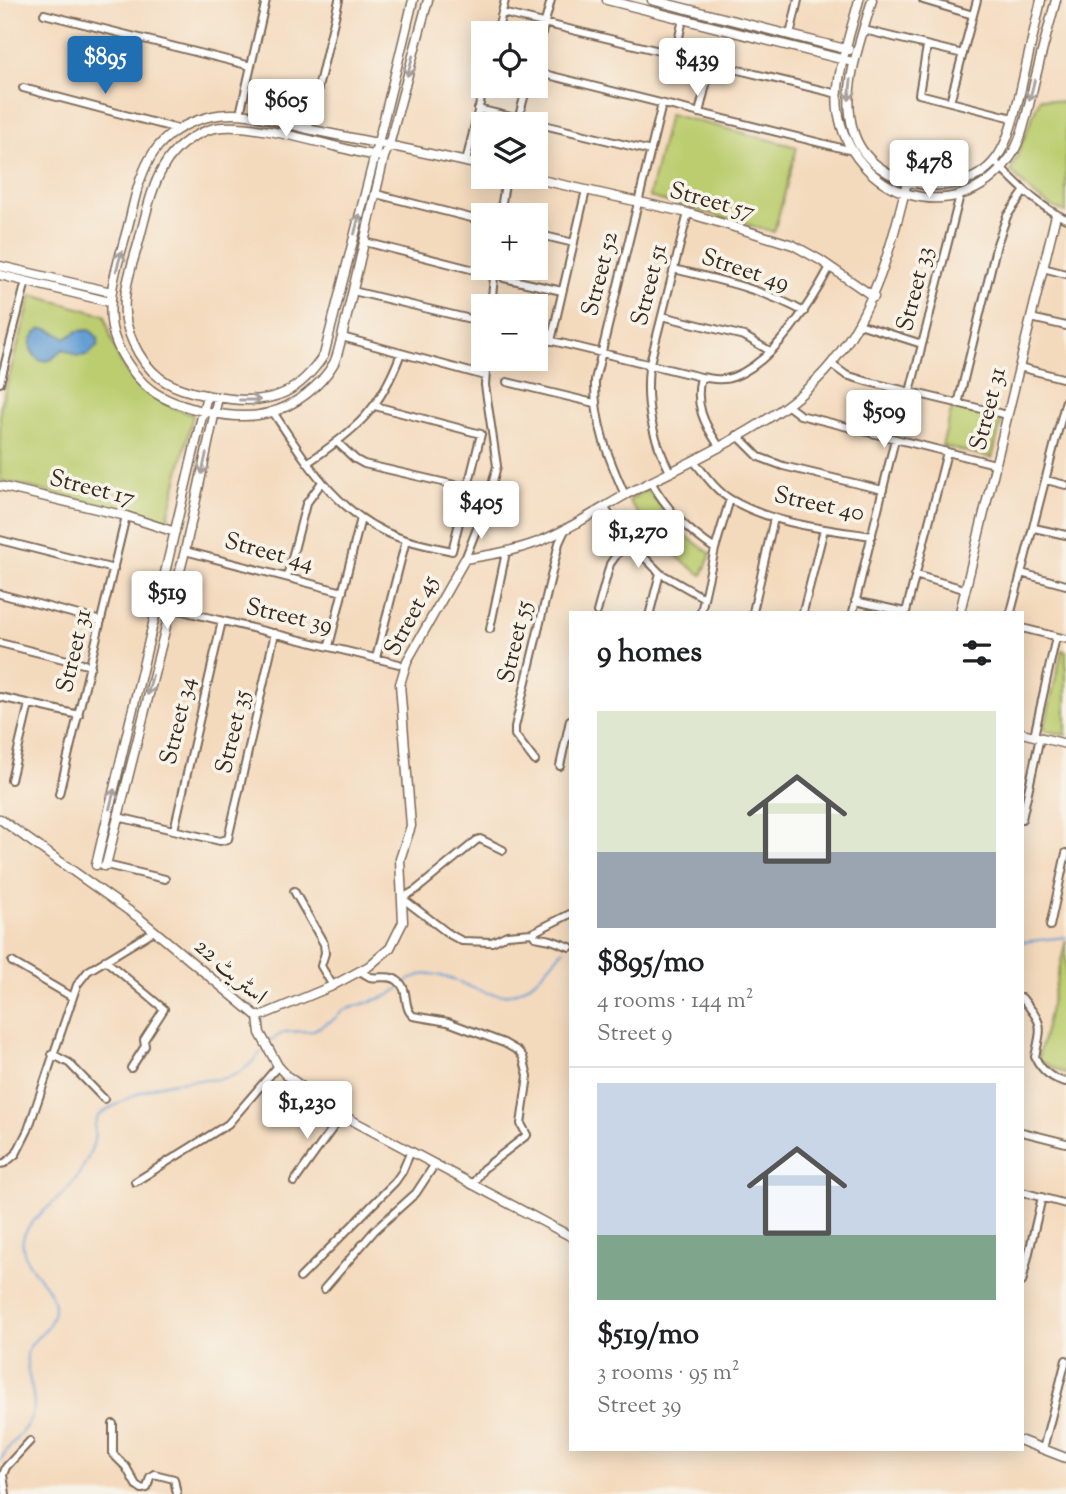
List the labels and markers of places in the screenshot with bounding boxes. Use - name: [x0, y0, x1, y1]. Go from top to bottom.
- pin: $895: [64, 36, 146, 96]
- pin: $439: [656, 38, 738, 98]
- pin: $605: [245, 80, 327, 139]
- pin: $478: [888, 140, 970, 200]
- pin: $509: [843, 391, 925, 450]
- pin: $405: [440, 482, 522, 541]
- pin: $1,270: [581, 510, 695, 570]
- pin: $519: [126, 572, 208, 631]
- pin: $1,230: [250, 1082, 364, 1141]

